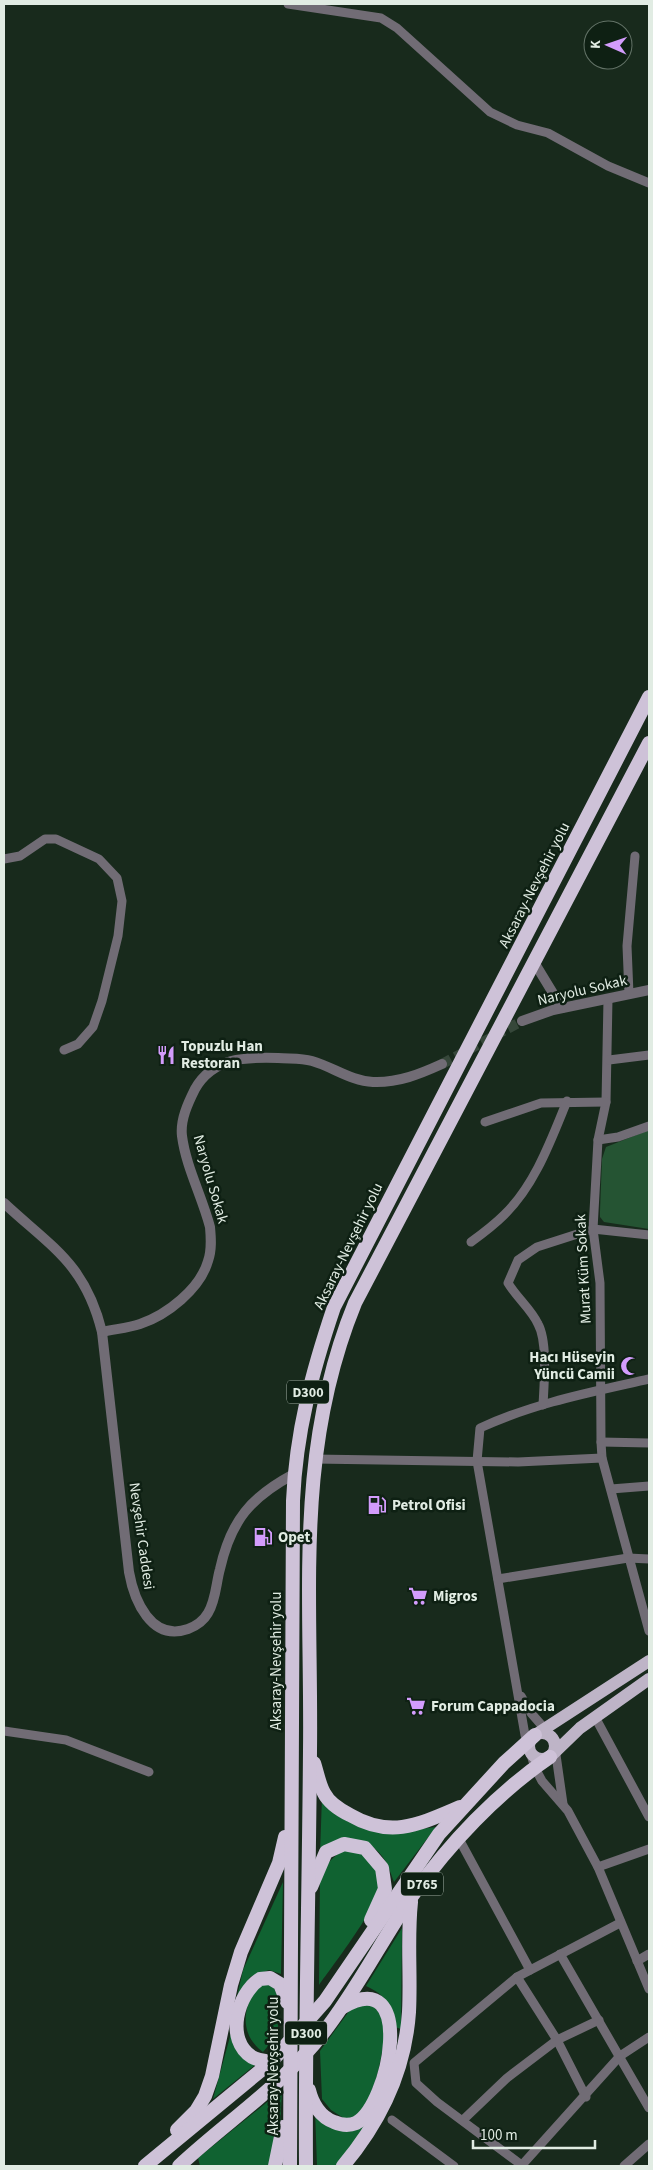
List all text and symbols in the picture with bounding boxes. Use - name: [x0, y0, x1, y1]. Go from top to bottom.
- north arrow: [583, 20, 633, 70]
- text: K: [586, 40, 606, 49]
- street label: Aksaray-Nevşehir yolu: [494, 819, 575, 952]
- street label: Naryolu Sokak: [535, 970, 630, 1011]
- place label: Topuzlu Han Restoran: [181, 1036, 263, 1074]
- restaurant icon: Topuzlu Han Restoran: [155, 1044, 177, 1066]
- street label: Naryolu Sokak: [188, 1132, 233, 1226]
- street label: Aksaray-Nevşehir yolu: [309, 1179, 388, 1313]
- street label: Murat Küm Sokak: [570, 1213, 597, 1324]
- place label: Hacı Hüseyin Yüncü Camii: [529, 1347, 615, 1385]
- mosque icon: Hacı Hüseyin Yüncü Camii: [619, 1355, 641, 1377]
- road number: D300: [287, 1380, 329, 1404]
- street label: Nevşehir Caddesi: [124, 1481, 159, 1591]
- fuel station icon: Petrol Ofisi: [366, 1494, 388, 1516]
- place label: Petrol Ofisi: [392, 1495, 466, 1516]
- fuel station icon: Opet: [252, 1526, 274, 1548]
- place label: Opet: [278, 1527, 310, 1548]
- supermarket icon: Migros: [407, 1585, 429, 1607]
- place label: Migros: [433, 1586, 478, 1607]
- street label: Aksaray-Nevşehir yolu: [266, 1592, 287, 1730]
- supermarket icon: Forum Cappadocia: [405, 1695, 427, 1717]
- place label: Forum Cappadocia: [431, 1696, 555, 1717]
- road number: D765: [401, 1872, 443, 1896]
- street label: Aksaray-Nevşehir yolu: [263, 1997, 284, 2135]
- road number: D300: [285, 2022, 327, 2045]
- scale bar: [473, 2118, 596, 2150]
- text: 100 m: [480, 2125, 518, 2146]

